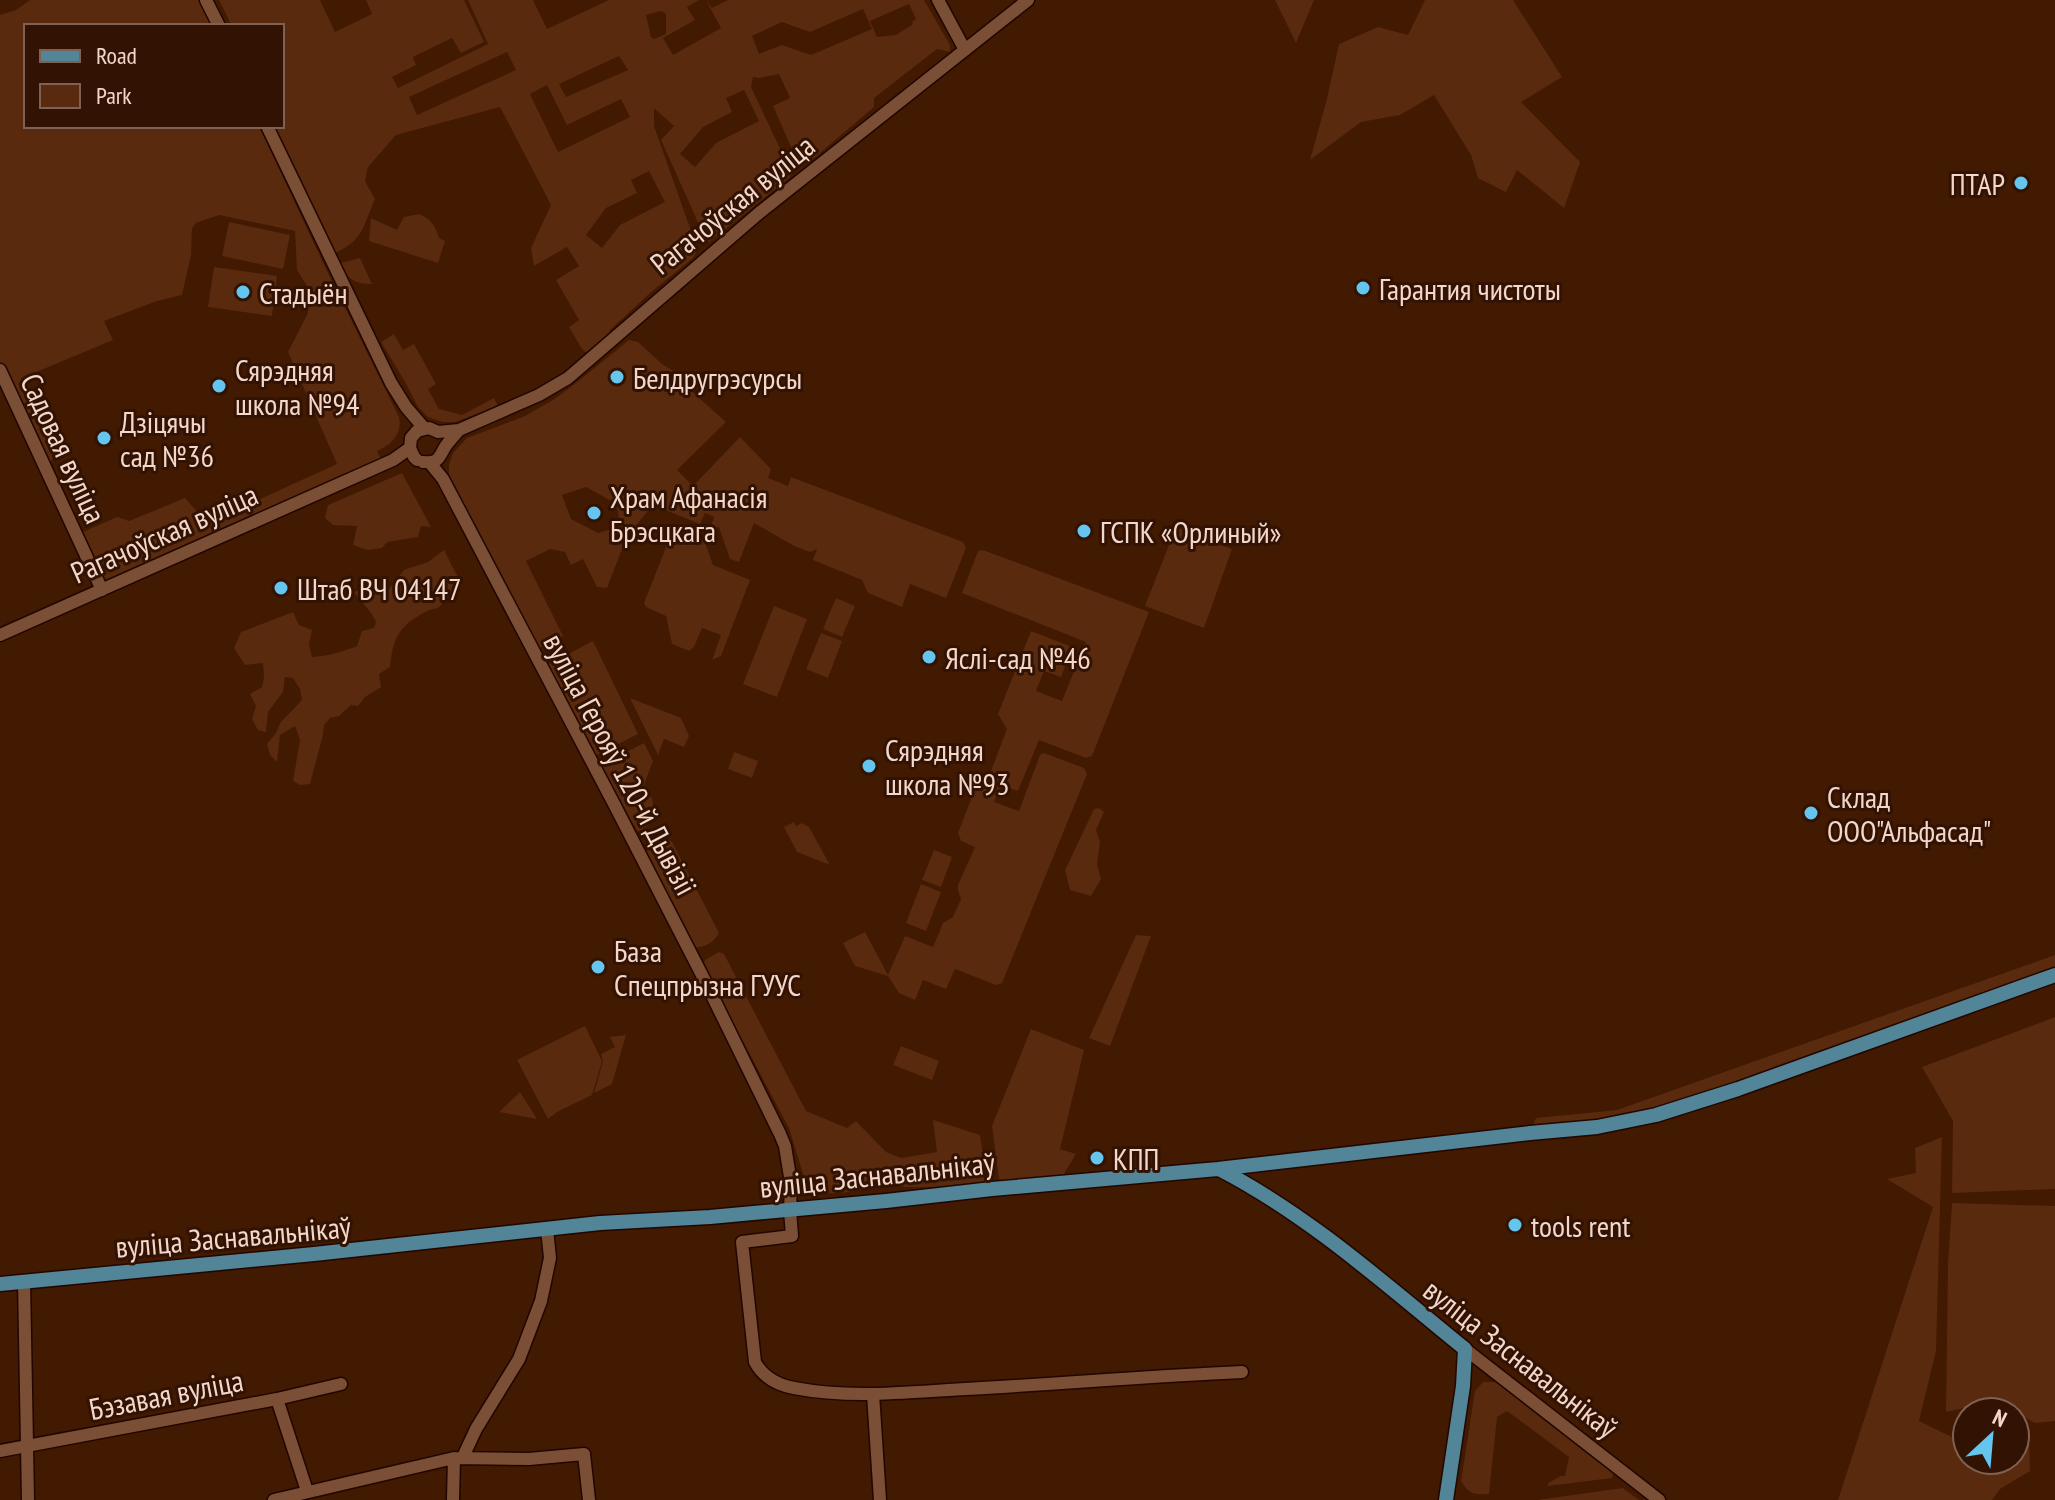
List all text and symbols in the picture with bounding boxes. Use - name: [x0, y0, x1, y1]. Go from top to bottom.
- legend: [24, 24, 284, 128]
- text: Road: [96, 40, 137, 71]
- text: Park: [96, 80, 132, 111]
- street label: Рагачоўская вуліца: [642, 126, 822, 282]
- place label: ПТАР: [1950, 164, 2005, 203]
- marker: ПТАР: [2012, 174, 2030, 192]
- place label: Гарантия чистоты: [1379, 269, 1561, 308]
- place label: Стадыён: [259, 273, 348, 312]
- marker: Гарантия чистоты: [1354, 279, 1372, 297]
- marker: Стадыён: [234, 283, 252, 301]
- place label: Сярэдняя школа №94: [235, 350, 359, 423]
- place label: Белдругрэсурсы: [633, 358, 802, 397]
- street label: Садовая вуліца: [12, 367, 116, 529]
- marker: Белдругрэсурсы: [608, 368, 626, 386]
- marker: Сярэдняя школа №94: [210, 377, 228, 395]
- place label: Дзіцячы сад №36: [120, 402, 214, 475]
- marker: Дзіцячы сад №36: [95, 429, 113, 447]
- street label: Рагачоўская вуліца: [64, 474, 264, 592]
- place label: Храм Афанасія Брэсцкага: [610, 477, 767, 550]
- marker: Храм Афанасія Брэсцкага: [585, 504, 603, 522]
- place label: ГСПК «Орлиный»: [1100, 512, 1281, 551]
- marker: ГСПК «Орлиный»: [1075, 522, 1093, 540]
- place label: Штаб ВЧ 04147: [297, 569, 462, 608]
- marker: Штаб ВЧ 04147: [272, 579, 290, 597]
- street label: вуліца Герояў 120-й Дывізіі: [536, 626, 706, 902]
- place label: Яслі-сад №46: [945, 638, 1091, 677]
- marker: Яслі-сад №46: [920, 648, 938, 666]
- place label: Сярэдняя школа №93: [885, 730, 1009, 803]
- marker: Сярэдняя школа №93: [860, 757, 878, 775]
- place label: Склад ООО"Альфасад": [1827, 777, 1991, 850]
- marker: Склад ООО"Альфасад": [1802, 804, 1820, 822]
- place label: База Спецпрызна ГУУС: [614, 931, 801, 1004]
- marker: База Спецпрызна ГУУС: [589, 958, 607, 976]
- place label: КПП: [1113, 1139, 1159, 1178]
- street label: вуліца Заснавальнікаў: [758, 1142, 997, 1206]
- marker: КПП: [1088, 1149, 1106, 1167]
- street label: вуліца Заснавальнікаў: [114, 1206, 353, 1266]
- place label: tools rent: [1531, 1206, 1631, 1245]
- marker: tools rent: [1506, 1216, 1524, 1234]
- street label: вуліца Заснавальнікаў: [1416, 1270, 1627, 1446]
- street label: Бэзавая вуліца: [86, 1360, 246, 1428]
- north arrow: [1951, 1396, 2031, 1476]
- text: N: [1988, 1403, 2011, 1433]

